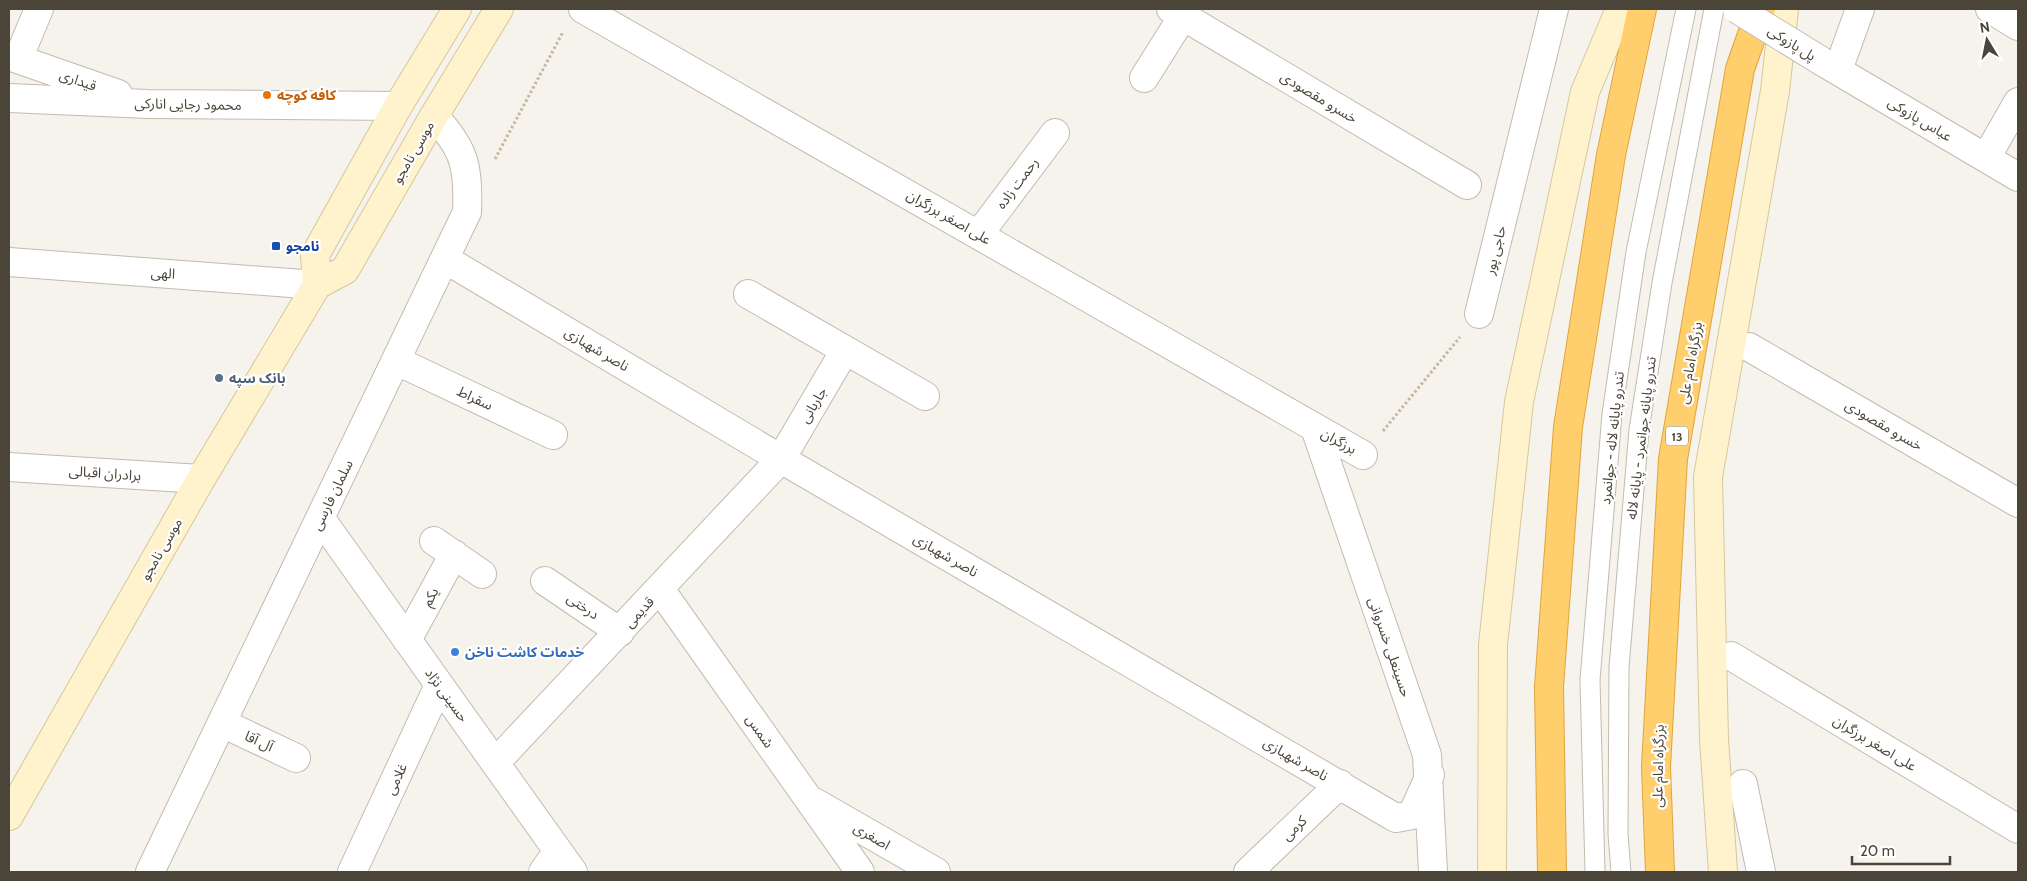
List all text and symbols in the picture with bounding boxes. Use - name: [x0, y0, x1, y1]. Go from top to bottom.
- north arrow: [1962, 15, 2012, 65]
- text: N: [1978, 17, 1991, 37]
- street label: پل پازوکی: [1764, 21, 1819, 66]
- street label: قیداری: [57, 65, 99, 95]
- street label: خسرو مقصودی: [1277, 67, 1361, 127]
- place label: کافه کوچه: [277, 86, 337, 105]
- marker: کافه کوچه: [261, 89, 273, 101]
- street label: عباس پازوکی: [1884, 93, 1955, 146]
- street label: محمود رجایی انارکی: [134, 94, 242, 114]
- street label: موسی نامجو: [388, 118, 438, 186]
- street label: رحمت زاده: [992, 154, 1042, 212]
- street label: علی اصغر برزگران: [904, 186, 994, 248]
- street label: حاجی پور: [1480, 224, 1511, 278]
- place label: نامجو: [286, 237, 320, 255]
- marker: نامجو: [270, 240, 282, 252]
- street label: الهی: [150, 263, 176, 283]
- street label: بزرگراه امام علی: [1674, 320, 1708, 406]
- street label: ناصر شهبازی: [562, 323, 633, 375]
- street label: تندرو پایانه جوانمرد - پایانه لاله: [1622, 355, 1661, 521]
- place label: بانک سپه: [229, 369, 286, 388]
- street label: تندرو پایانه لاله - جوانمرد: [1596, 370, 1629, 506]
- marker: بانک سپه: [213, 372, 225, 384]
- street label: سقراط: [454, 382, 496, 414]
- street label: جاربانی: [795, 384, 831, 426]
- street label: خسرو مقصودی: [1842, 396, 1926, 454]
- street label: برزگران: [1318, 424, 1360, 458]
- road number: 13: [1666, 426, 1688, 446]
- street label: سلمان فارسی: [307, 457, 357, 533]
- street label: برادران اقبالی: [68, 462, 142, 485]
- street label: موسی نامجو: [136, 515, 186, 583]
- street label: ناصر شهبازی: [910, 529, 982, 581]
- street label: یکم: [418, 584, 444, 611]
- street label: درختی: [563, 589, 603, 623]
- street label: قدیمی: [620, 593, 658, 631]
- street label: حسینعلی خسروانی: [1364, 595, 1416, 699]
- place label: خدمات کاشت ناخن: [465, 643, 584, 661]
- marker: خدمات کاشت ناخن: [449, 646, 461, 658]
- street label: حسینی نژاد: [421, 664, 473, 726]
- street label: شمس: [742, 711, 778, 751]
- street label: علی اصغر برزگران: [1830, 711, 1920, 775]
- street label: بزرگراه امام علی: [1648, 724, 1670, 808]
- street label: آل آقا: [242, 727, 277, 756]
- street label: ناصر شهبازی: [1260, 733, 1332, 785]
- street label: غلامی: [381, 760, 411, 798]
- street label: کرمی: [1278, 811, 1311, 844]
- street label: اصغری: [850, 818, 894, 854]
- scale bar: [1852, 834, 1950, 866]
- text: 20 m: [1860, 842, 1895, 860]

